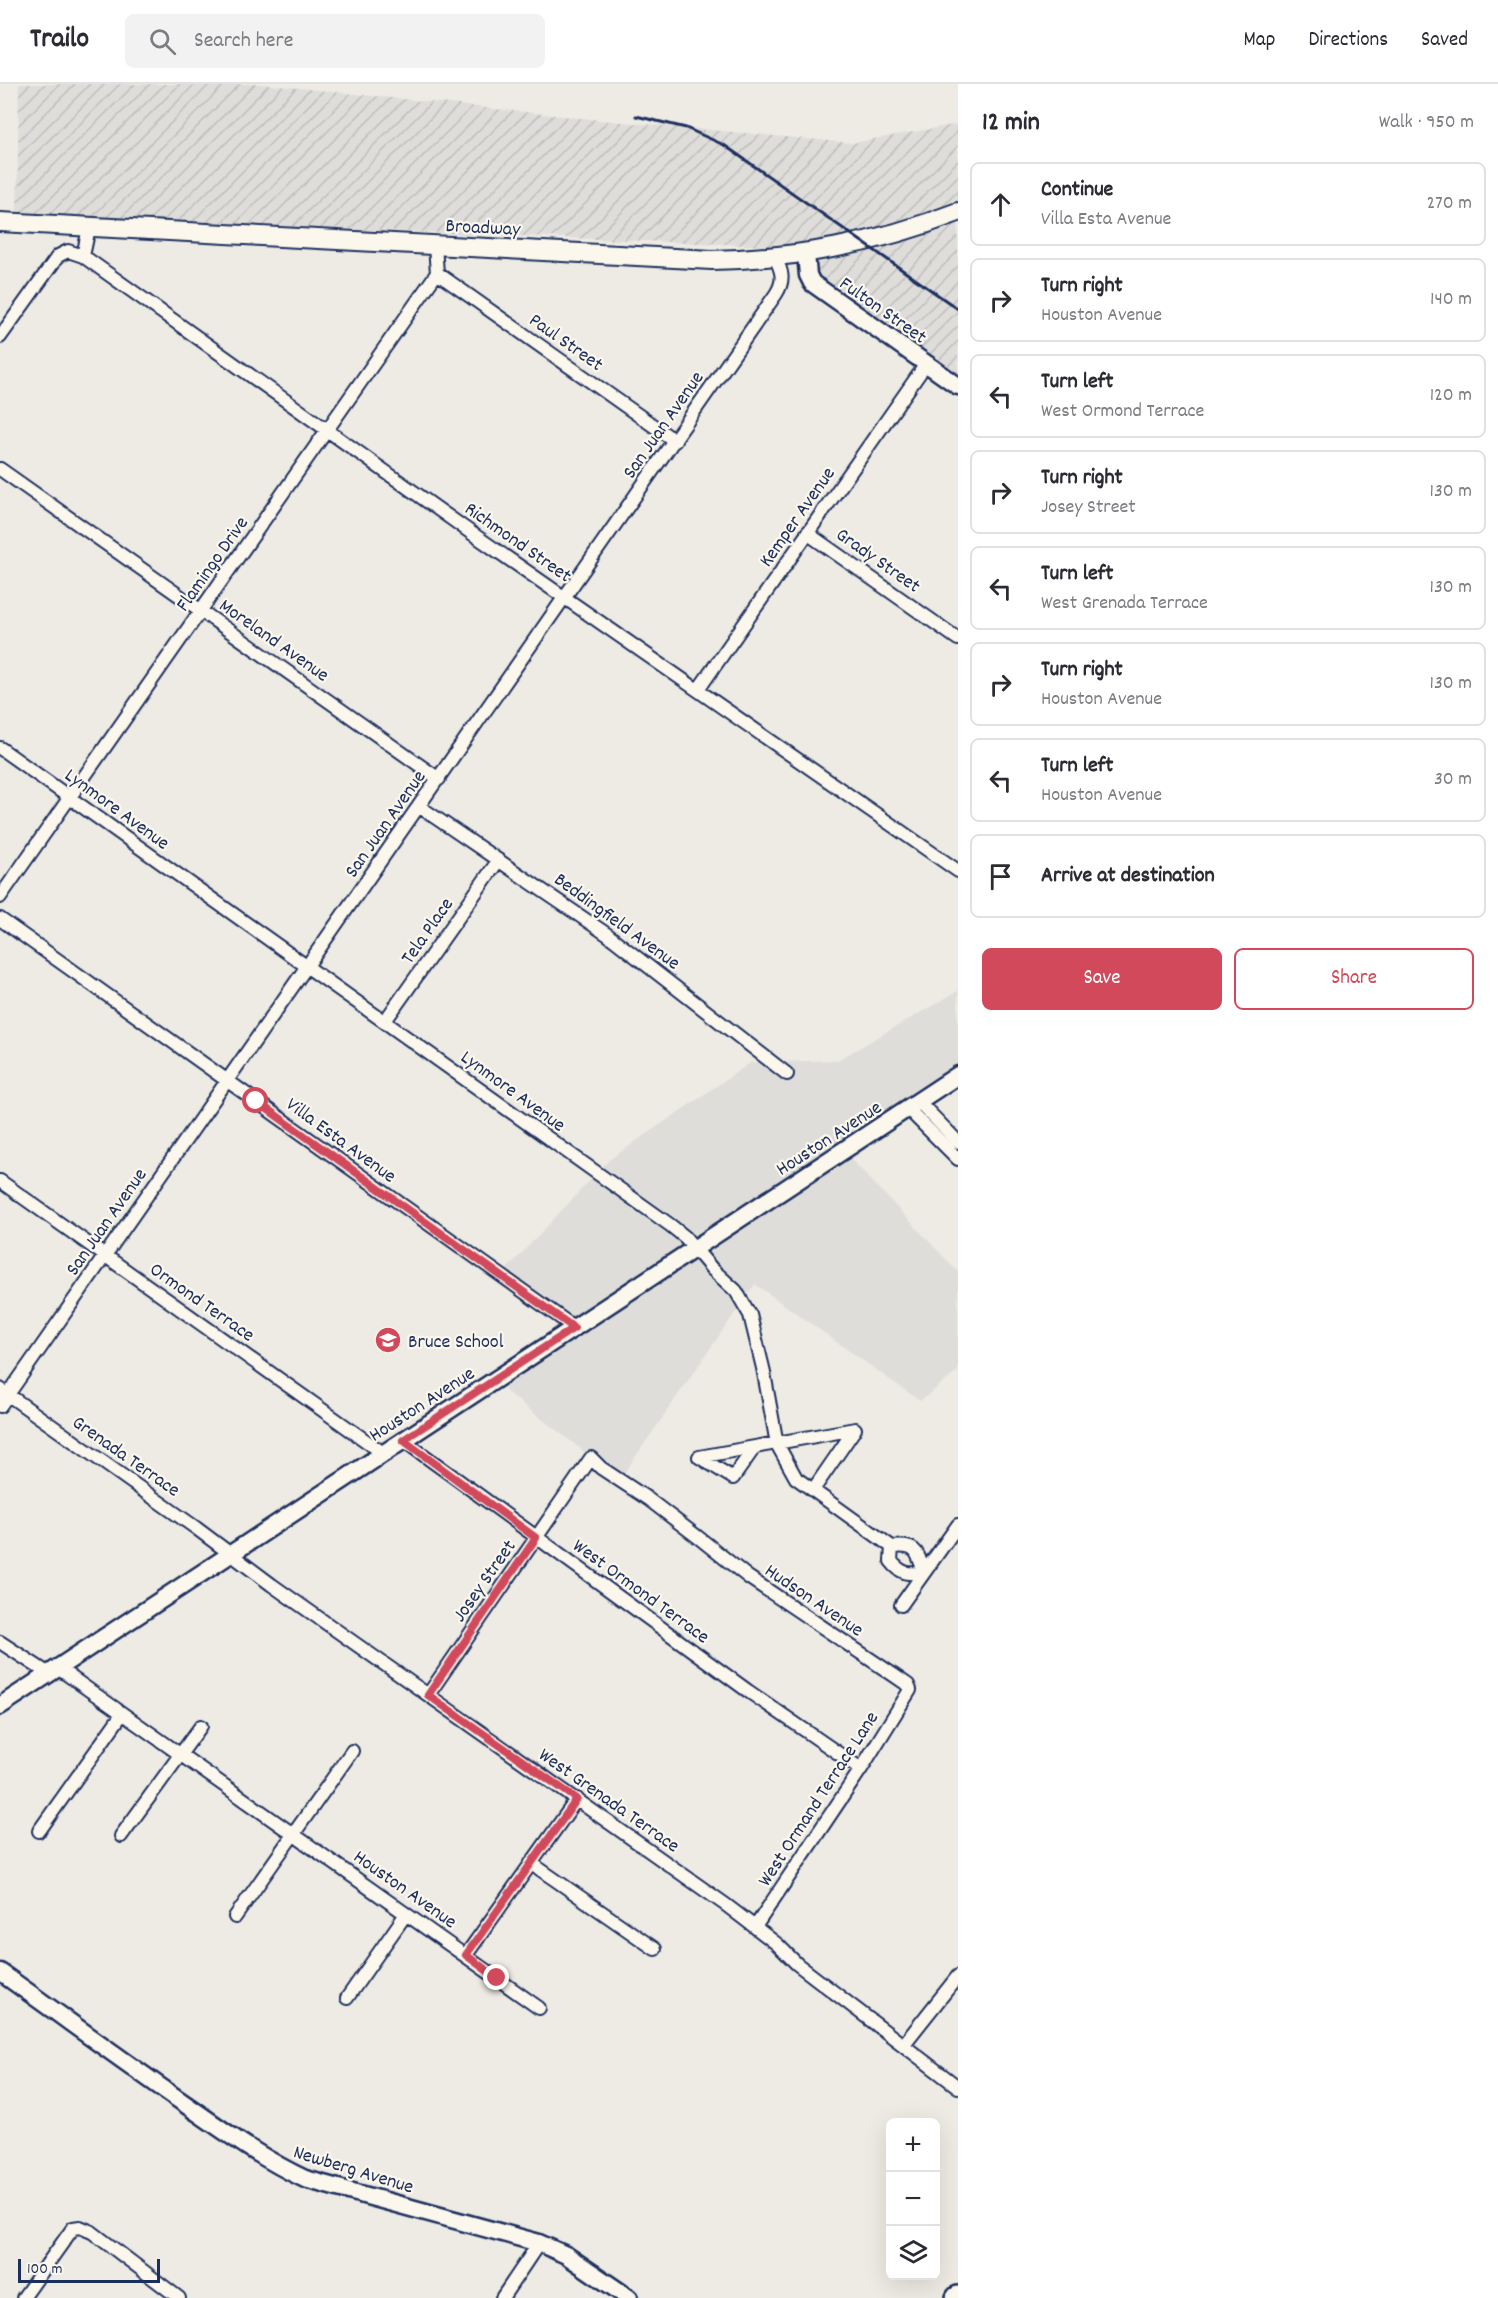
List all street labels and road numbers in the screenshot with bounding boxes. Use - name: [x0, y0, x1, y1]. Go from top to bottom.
- street label: Broadway: [445, 213, 522, 245]
- street label: Fulton Street: [833, 271, 932, 352]
- street label: Paul Street: [522, 308, 608, 379]
- street label: San Juan Avenue: [617, 366, 712, 485]
- street label: Kemper Avenue: [754, 462, 843, 573]
- street label: Richmond Street: [458, 496, 577, 591]
- street label: Flamingo Drive: [170, 511, 257, 618]
- street label: Grady Street: [829, 522, 925, 601]
- street label: Moreland Avenue: [212, 593, 334, 690]
- street label: Lynmore Avenue: [58, 763, 175, 858]
- street label: San Juan Avenue: [339, 765, 434, 884]
- street label: Beddingfield Avenue: [547, 867, 685, 978]
- street label: Tela Place: [395, 893, 462, 971]
- street label: Lynmore Avenue: [454, 1045, 571, 1140]
- street label: Villa Esta Avenue: [279, 1092, 401, 1191]
- street label: Houston Avenue: [771, 1095, 888, 1184]
- street label: San Juan Avenue: [60, 1163, 155, 1282]
- street label: Ormond Terrace: [143, 1257, 260, 1350]
- street label: Houston Avenue: [364, 1361, 481, 1450]
- street label: Grenada Terrace: [66, 1410, 185, 1505]
- street label: West Ormond Terrace: [566, 1533, 715, 1652]
- street label: Josey Street: [447, 1535, 524, 1629]
- street label: Hudson Avenue: [758, 1558, 869, 1645]
- street label: West Ormand Terrace Lane: [752, 1706, 887, 1893]
- street label: West Grenada Terrace: [532, 1742, 685, 1861]
- street label: Houston Avenue: [347, 1844, 462, 1937]
- street label: Newberg Avenue: [289, 2139, 417, 2203]

